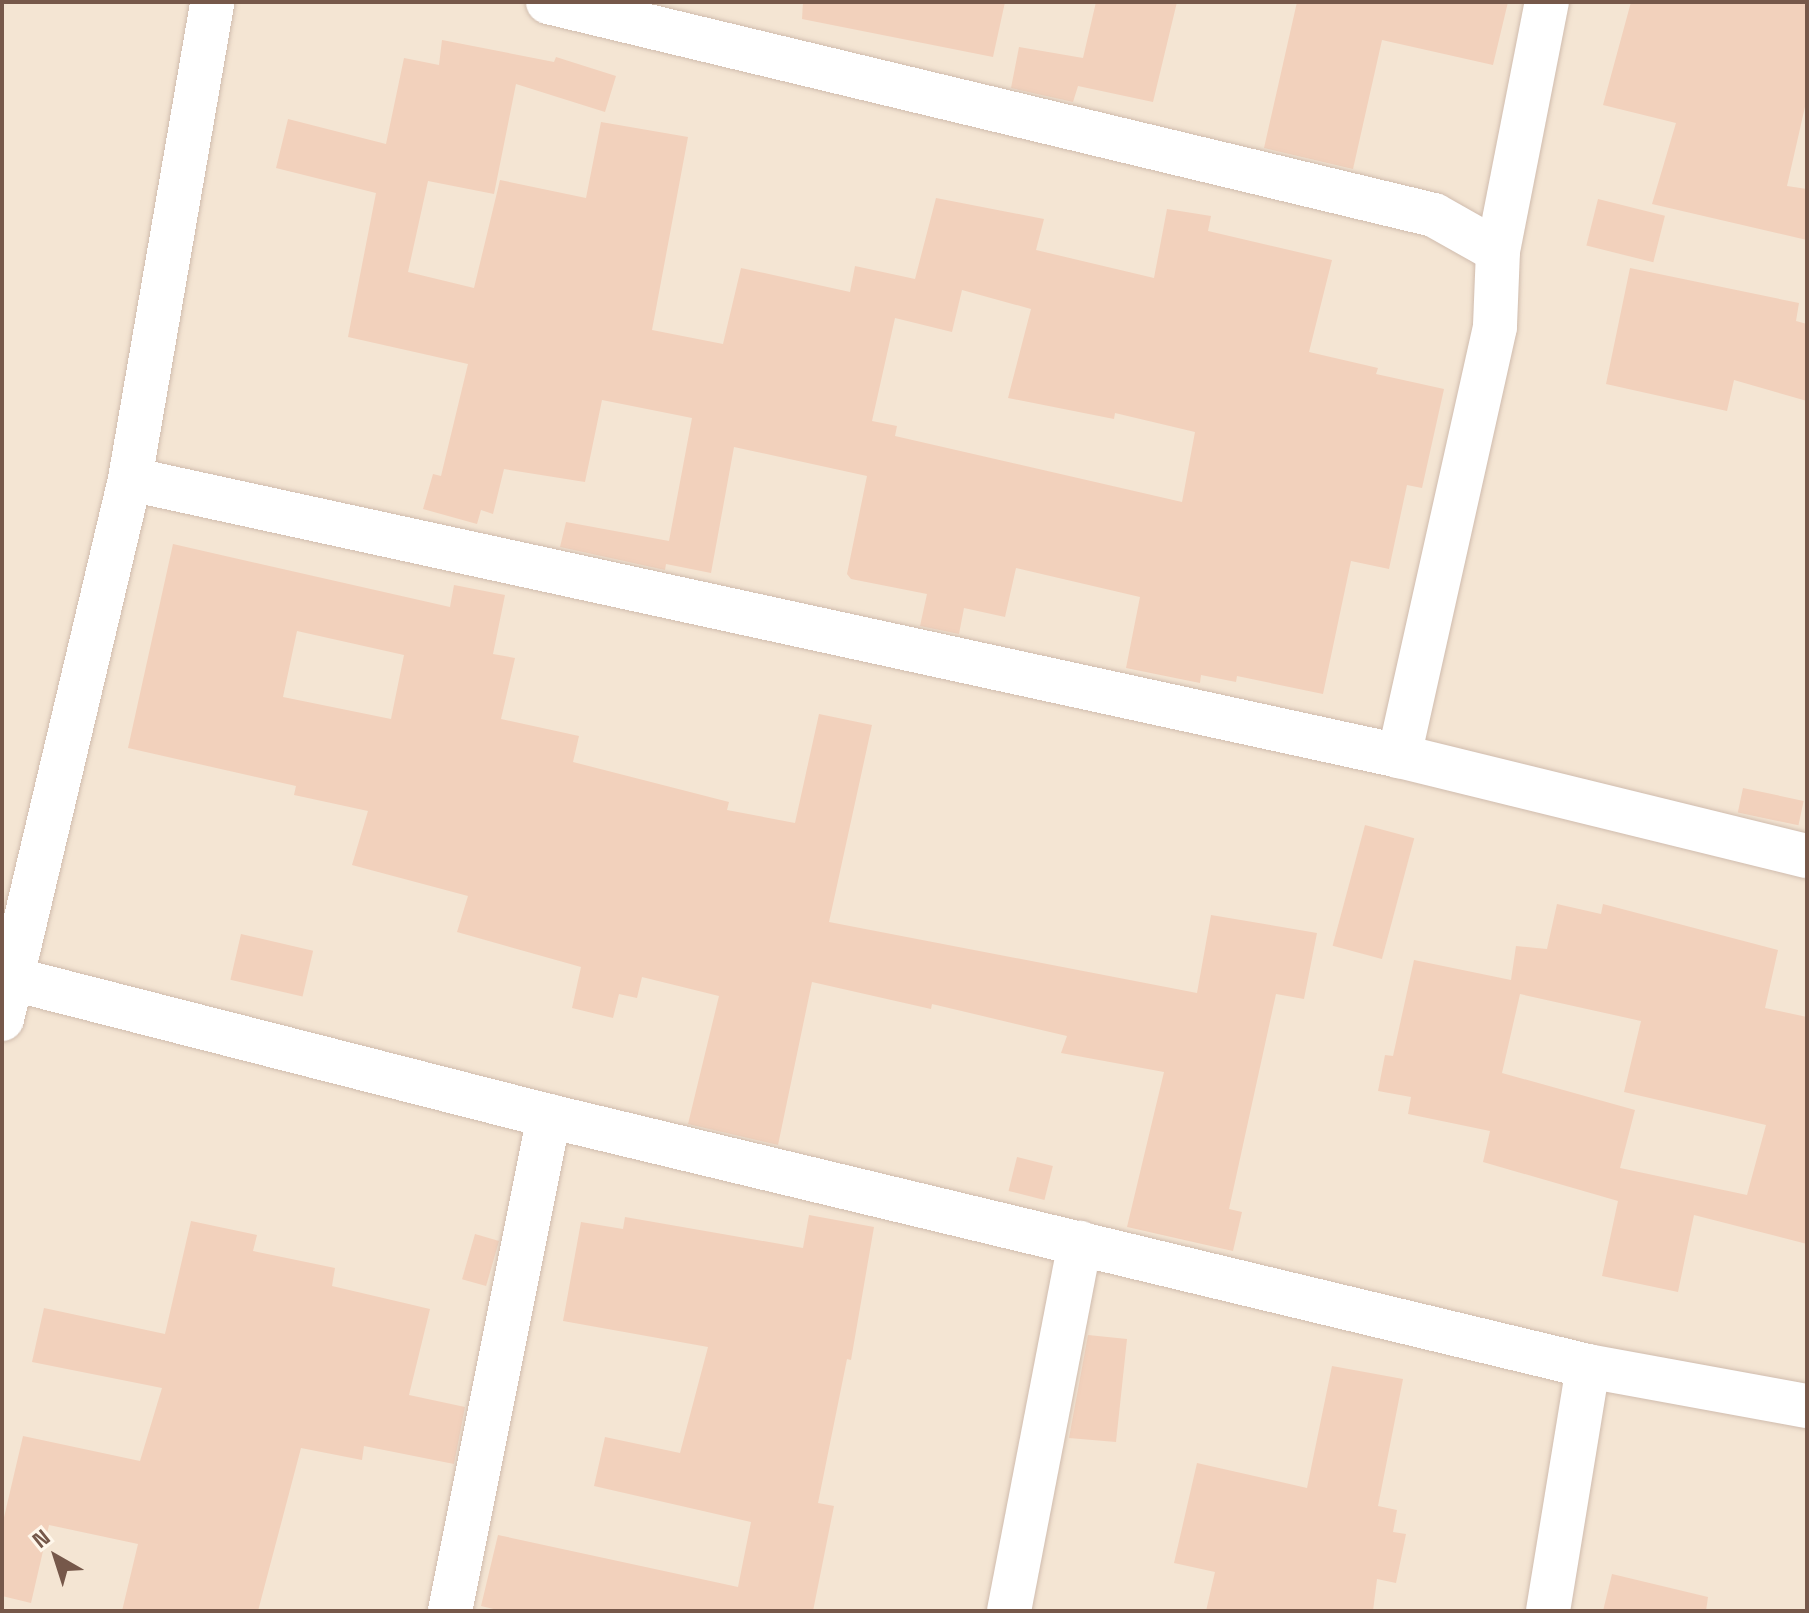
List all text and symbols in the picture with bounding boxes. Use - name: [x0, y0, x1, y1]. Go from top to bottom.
- north arrow: [16, 1517, 96, 1597]
- text: N: [26, 1523, 55, 1554]

